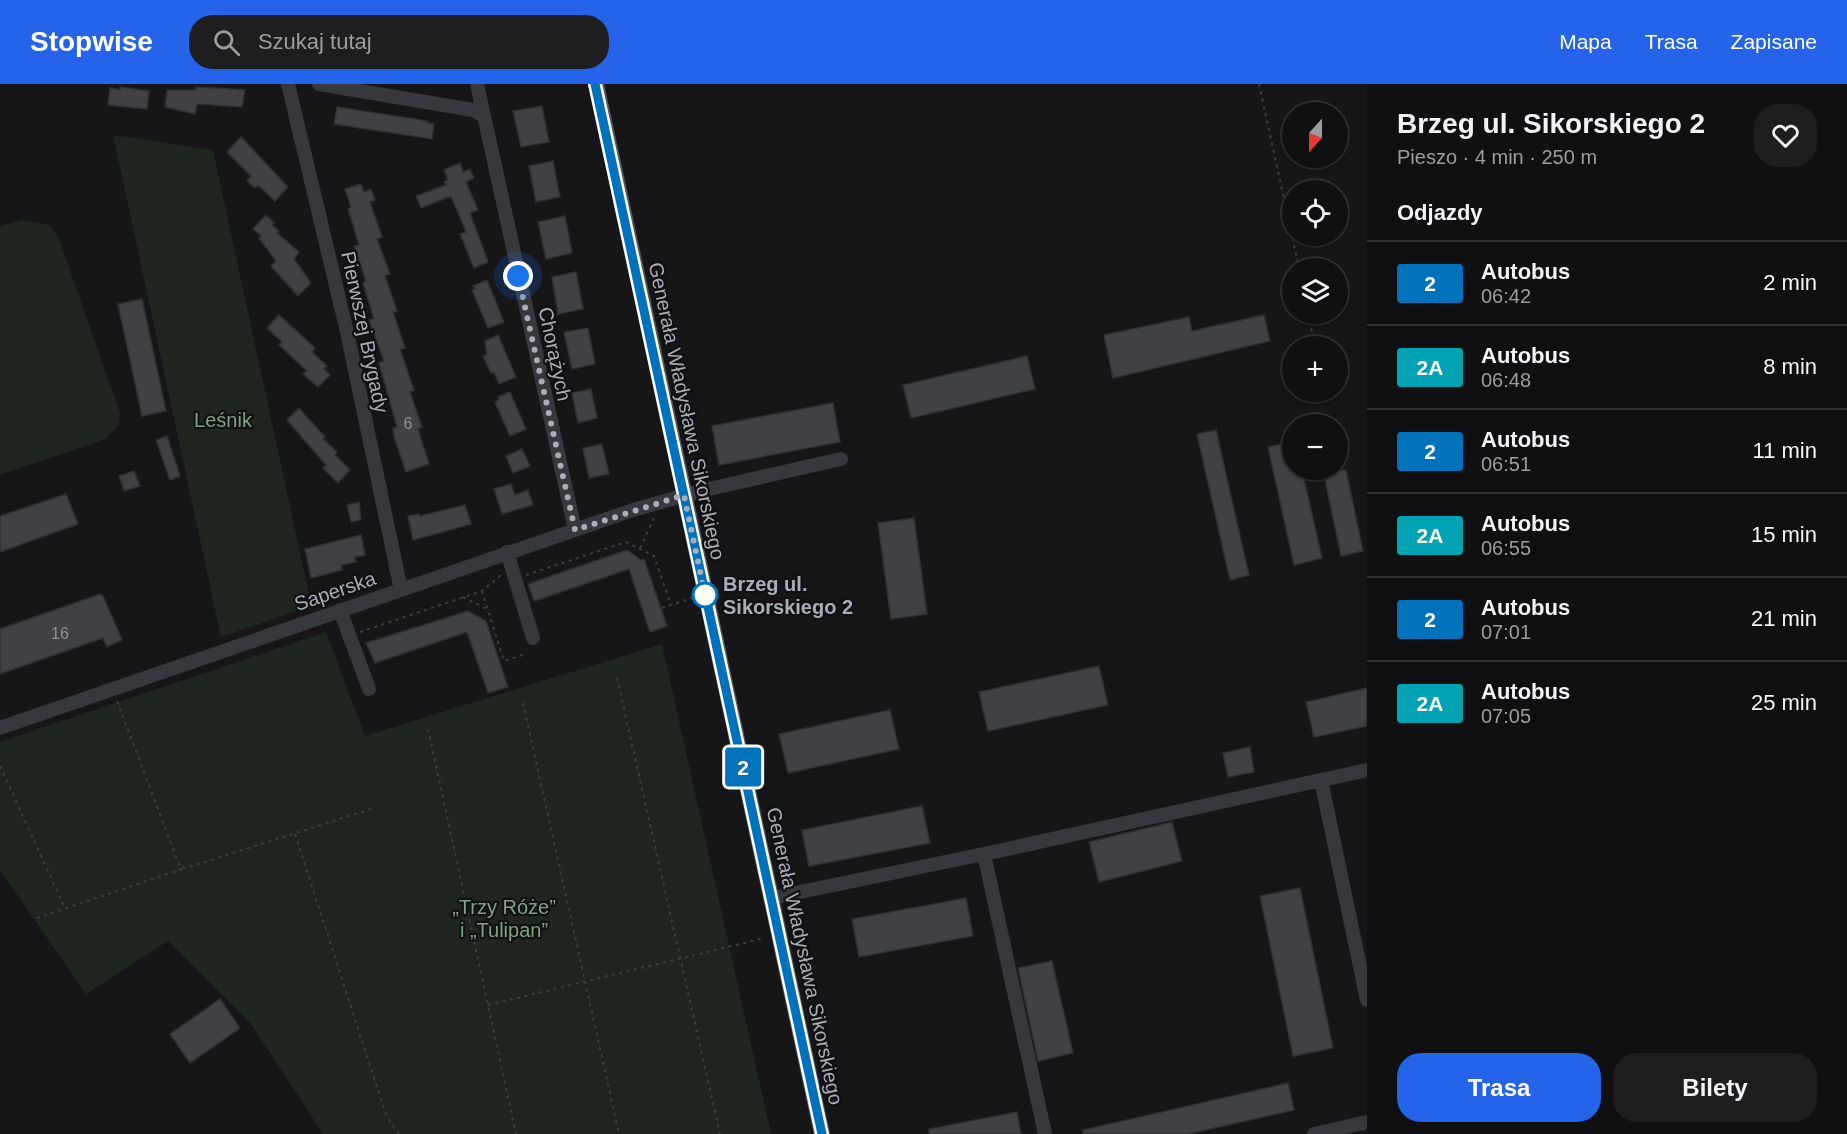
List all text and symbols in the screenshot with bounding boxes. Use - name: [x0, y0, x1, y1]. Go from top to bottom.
- search box: [189, 15, 609, 69]
- text: Stopwise: [30, 26, 153, 57]
- icon: search: [210, 26, 243, 59]
- text: Szukaj tutaj: [258, 29, 372, 54]
- text: Mapa: [1559, 30, 1612, 53]
- text: Trasa: [1645, 30, 1698, 53]
- text: Zapisane: [1731, 30, 1817, 53]
- north arrow: [1282, 102, 1348, 168]
- map controls: [1282, 102, 1348, 480]
- button: heart: [1754, 104, 1817, 167]
- text: Brzeg ul. Sikorskiego 2: [1397, 108, 1705, 139]
- text: Pieszo · 4 min · 250 m: [1397, 146, 1597, 168]
- button: locate: [1282, 180, 1348, 246]
- text: Odjazdy: [1397, 200, 1483, 225]
- street label: Pierwszej Brygady: [337, 249, 393, 415]
- button: layers: [1282, 258, 1348, 324]
- text: Autobus: [1481, 259, 1570, 284]
- street label: Generała Władysława Sikorskiego: [645, 260, 729, 562]
- your location: [503, 261, 533, 291]
- text: 2 min: [1763, 270, 1817, 295]
- text: 2: [1424, 272, 1436, 295]
- text: 06:42: [1481, 285, 1531, 307]
- street label: Chorążych: [534, 305, 576, 403]
- button: +: [1282, 336, 1348, 402]
- text: Autobus: [1481, 343, 1570, 368]
- text: 8 min: [1763, 354, 1817, 379]
- text: 2A: [1417, 356, 1443, 379]
- text: 06:48: [1481, 369, 1531, 391]
- park label: Leśnik: [194, 409, 253, 431]
- button: −: [1282, 414, 1348, 480]
- house number: 6: [404, 415, 413, 432]
- text: Autobus: [1481, 427, 1570, 452]
- text: 11 min: [1753, 438, 1817, 463]
- text: 2: [1424, 440, 1436, 463]
- text: 06:51: [1481, 453, 1531, 475]
- text: Autobus: [1481, 511, 1570, 536]
- text: 15 min: [1751, 522, 1817, 547]
- text: 2A: [1417, 524, 1443, 547]
- text: 06:55: [1481, 537, 1531, 559]
- street label: Saperska: [291, 567, 379, 615]
- place label: Brzeg ul. Sikorskiego 2: [723, 573, 853, 618]
- marker: Brzeg ul. Sikorskiego 2: [692, 582, 718, 608]
- text: Autobus: [1481, 595, 1570, 620]
- text: 21 min: [1751, 606, 1817, 631]
- text: 2: [1424, 608, 1436, 631]
- text: 07:01: [1481, 621, 1531, 643]
- house number: 16: [51, 625, 69, 642]
- text: Autobus: [1481, 679, 1570, 704]
- text: 25 min: [1751, 690, 1817, 715]
- text: 2A: [1417, 692, 1443, 715]
- text: 07:05: [1481, 705, 1531, 727]
- line badge: 2: [724, 748, 762, 786]
- text: 2: [737, 756, 749, 779]
- street label: Generała Władysława Sikorskiego: [763, 805, 847, 1107]
- park label: „Trzy Róże” i „Tulipan”: [452, 896, 556, 941]
- button: Trasa: [1397, 1053, 1601, 1122]
- button: Bilety: [1613, 1053, 1817, 1122]

